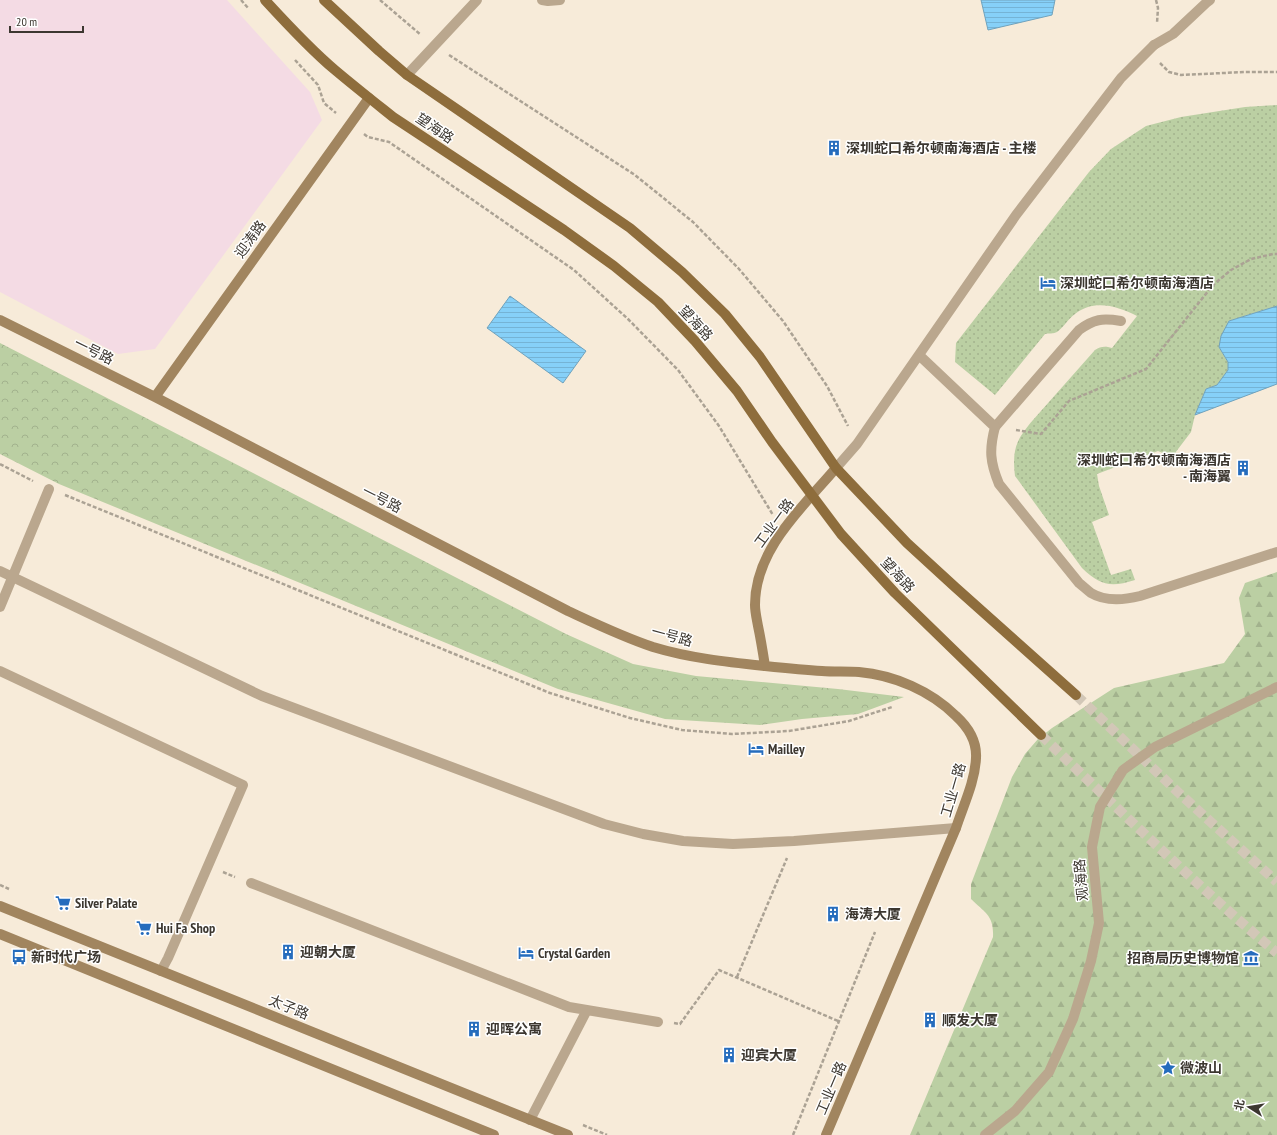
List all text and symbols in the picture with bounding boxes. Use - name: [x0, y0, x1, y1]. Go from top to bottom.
- scale bar: [10, 8, 83, 34]
- text: 20 m: [16, 14, 37, 29]
- street label: 望海路: [413, 109, 457, 147]
- building icon: 深圳蛇口希尔顿南海酒店 - 主楼: [825, 139, 843, 157]
- place label: 深圳蛇口希尔顿南海酒店 - 主楼: [846, 139, 1036, 157]
- street label: 迎涛路: [230, 217, 270, 261]
- hotel icon: 深圳蛇口希尔顿南海酒店: [1039, 274, 1057, 292]
- place label: 深圳蛇口希尔顿南海酒店: [1060, 274, 1214, 292]
- street label: 望海路: [675, 302, 717, 344]
- street label: 一号路: [71, 334, 117, 368]
- place label: 深圳蛇口希尔顿南海酒店 - 南海翼: [1077, 451, 1231, 485]
- building icon: 深圳蛇口希尔顿南海酒店 - 南海翼: [1234, 459, 1252, 477]
- street label: 一号路: [359, 481, 405, 517]
- street label: 工业一路: [750, 495, 798, 551]
- street label: 望海路: [877, 554, 919, 596]
- street label: 一号路: [649, 622, 695, 650]
- hotel icon: Mailley: [747, 740, 765, 758]
- place label: Mailley: [768, 740, 805, 758]
- street label: 工业一路: [937, 761, 969, 819]
- street label: 观海路: [1070, 858, 1092, 902]
- supermarket icon: Silver Palate: [54, 894, 72, 912]
- place label: Silver Palate: [75, 894, 138, 912]
- building icon: 海涛大厦: [824, 905, 842, 923]
- place label: 海涛大厦: [845, 905, 901, 923]
- supermarket icon: Hui Fa Shop: [135, 919, 153, 937]
- place label: Hui Fa Shop: [156, 919, 215, 937]
- building icon: 迎朝大厦: [279, 943, 297, 961]
- place label: 迎朝大厦: [300, 943, 356, 961]
- hotel icon: Crystal Garden: [517, 944, 535, 962]
- place label: Crystal Garden: [538, 944, 610, 962]
- bus stop icon: 新时代广场: [10, 948, 28, 966]
- place label: 新时代广场: [31, 948, 101, 966]
- place label: 招商局历史博物馆: [1127, 949, 1239, 967]
- museum icon: 招商局历史博物馆: [1242, 949, 1260, 967]
- street label: 太子路: [266, 991, 312, 1023]
- building icon: 顺发大厦: [921, 1011, 939, 1029]
- place label: 顺发大厦: [942, 1011, 998, 1029]
- building icon: 迎晖公寓: [465, 1020, 483, 1038]
- place label: 迎晖公寓: [486, 1020, 542, 1038]
- building icon: 迎宾大厦: [720, 1046, 738, 1064]
- place label: 迎宾大厦: [741, 1046, 797, 1064]
- street label: 工业一路: [812, 1059, 850, 1117]
- place icon: 微波山: [1159, 1059, 1177, 1077]
- place label: 微波山: [1180, 1059, 1222, 1077]
- north arrow: [1229, 1087, 1269, 1127]
- text: 北: [1231, 1098, 1247, 1112]

